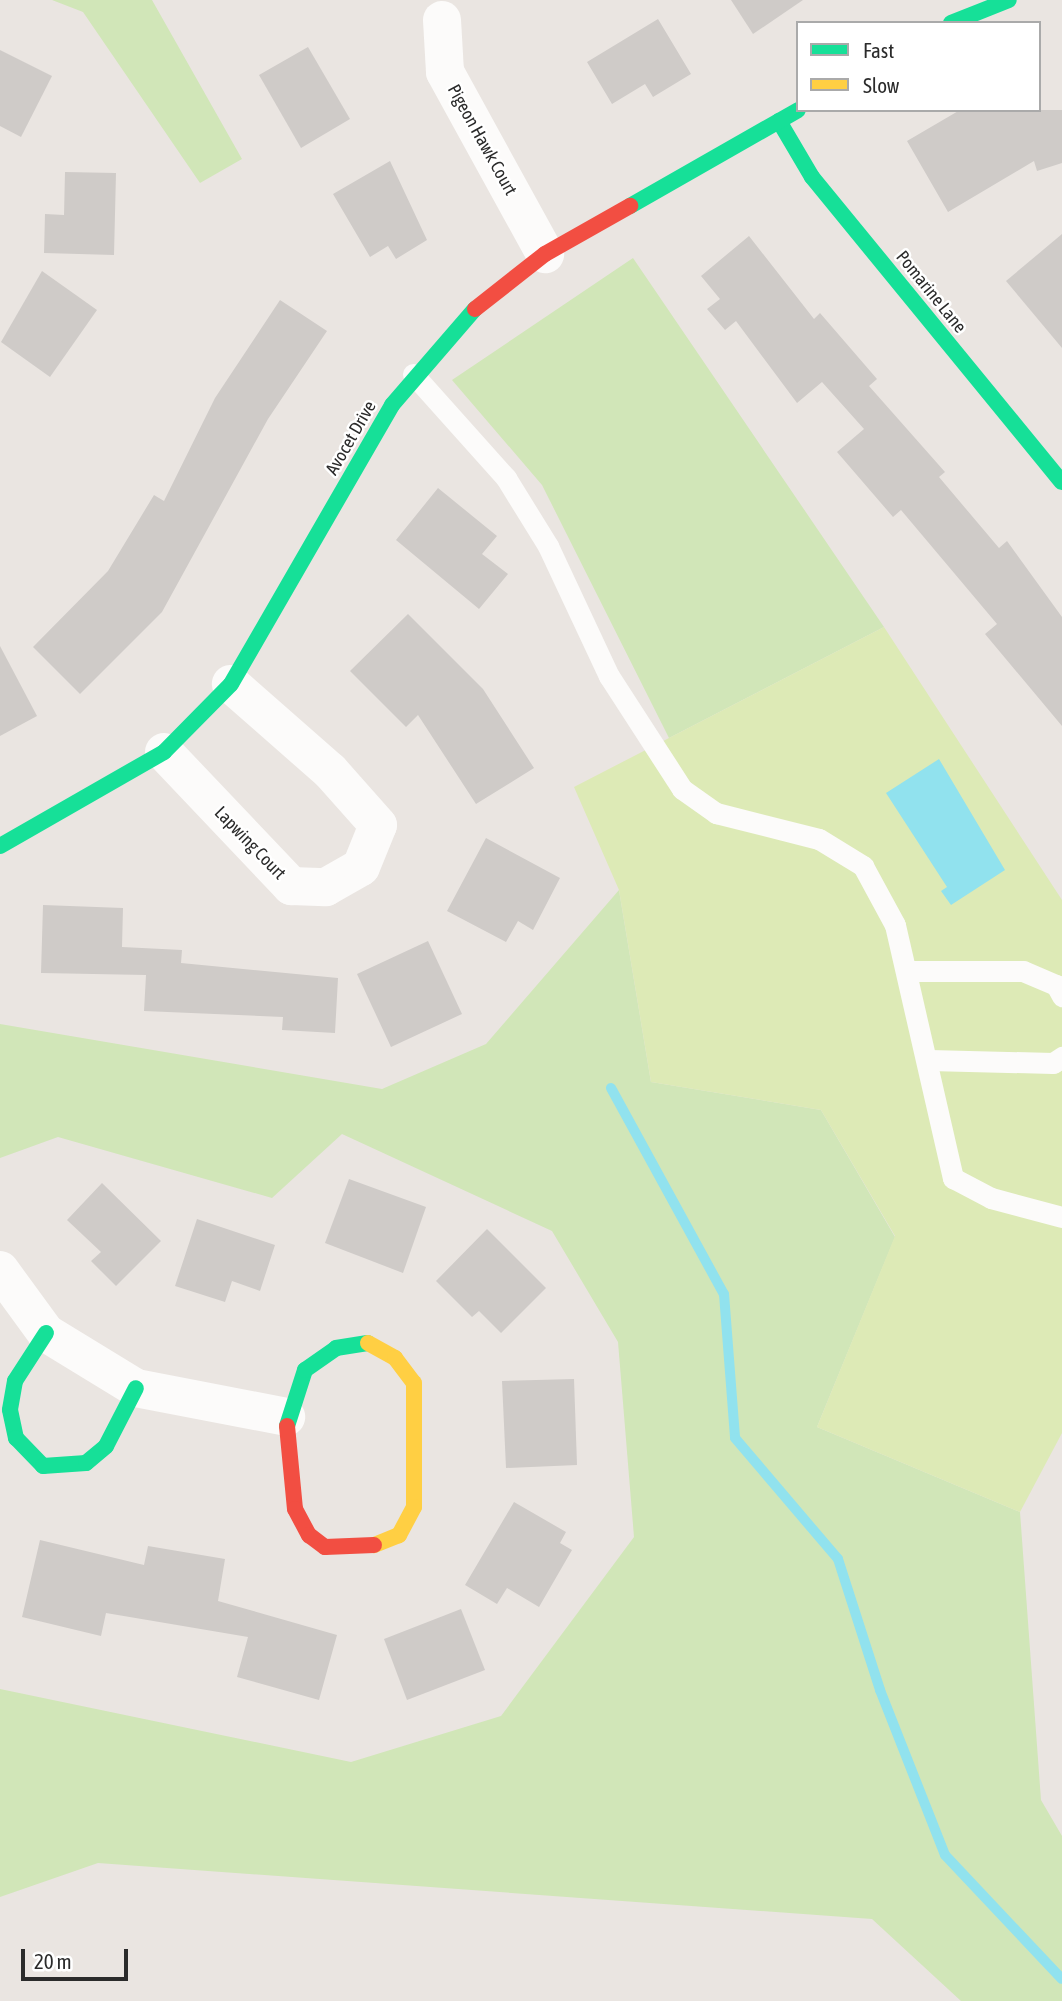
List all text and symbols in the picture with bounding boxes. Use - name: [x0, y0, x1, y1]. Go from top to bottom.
- legend: [796, 21, 1041, 112]
- text: Fast: [863, 38, 894, 62]
- text: Slow: [863, 73, 899, 97]
- street label: Pigeon Hawk Court: [443, 81, 521, 199]
- street label: Pomarine Lane: [891, 247, 971, 337]
- street label: Avocet Drive: [321, 397, 381, 479]
- street label: Lapwing Court: [210, 802, 290, 884]
- scale bar: [24, 1934, 131, 1978]
- text: 20 m: [34, 1949, 72, 1973]

